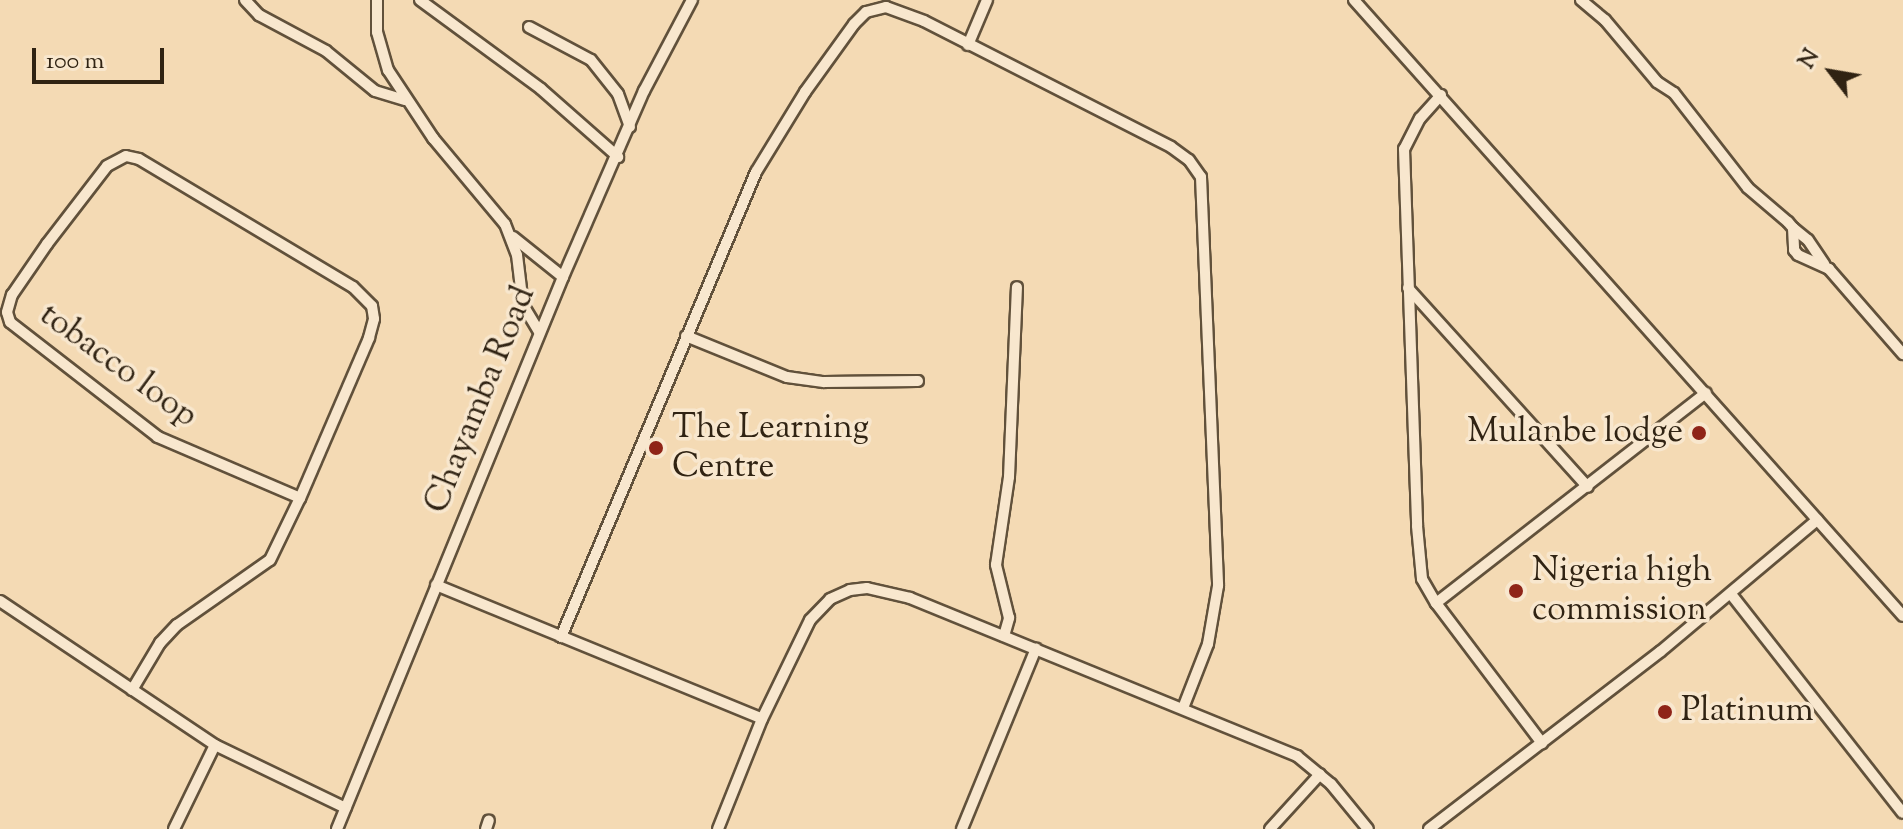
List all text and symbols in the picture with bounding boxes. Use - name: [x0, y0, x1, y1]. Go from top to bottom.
- scale bar: [36, 32, 168, 82]
- north arrow: [1791, 32, 1871, 112]
- text: N: [1792, 44, 1829, 75]
- text: 100 m: [46, 45, 104, 79]
- street label: Chayamba Road: [417, 281, 545, 519]
- street label: tobacco loop: [31, 295, 205, 437]
- place label: The Learning Centre: [672, 408, 869, 488]
- place label: Mulanbe lodge: [1467, 413, 1683, 453]
- marker: Mulanbe lodge: [1690, 424, 1708, 442]
- marker: The Learning Centre: [647, 439, 665, 457]
- place label: Nigeria high commission: [1532, 551, 1712, 630]
- marker: Nigeria high commission: [1507, 582, 1525, 600]
- place label: Platinum: [1681, 692, 1814, 732]
- marker: Platinum: [1656, 703, 1674, 721]

